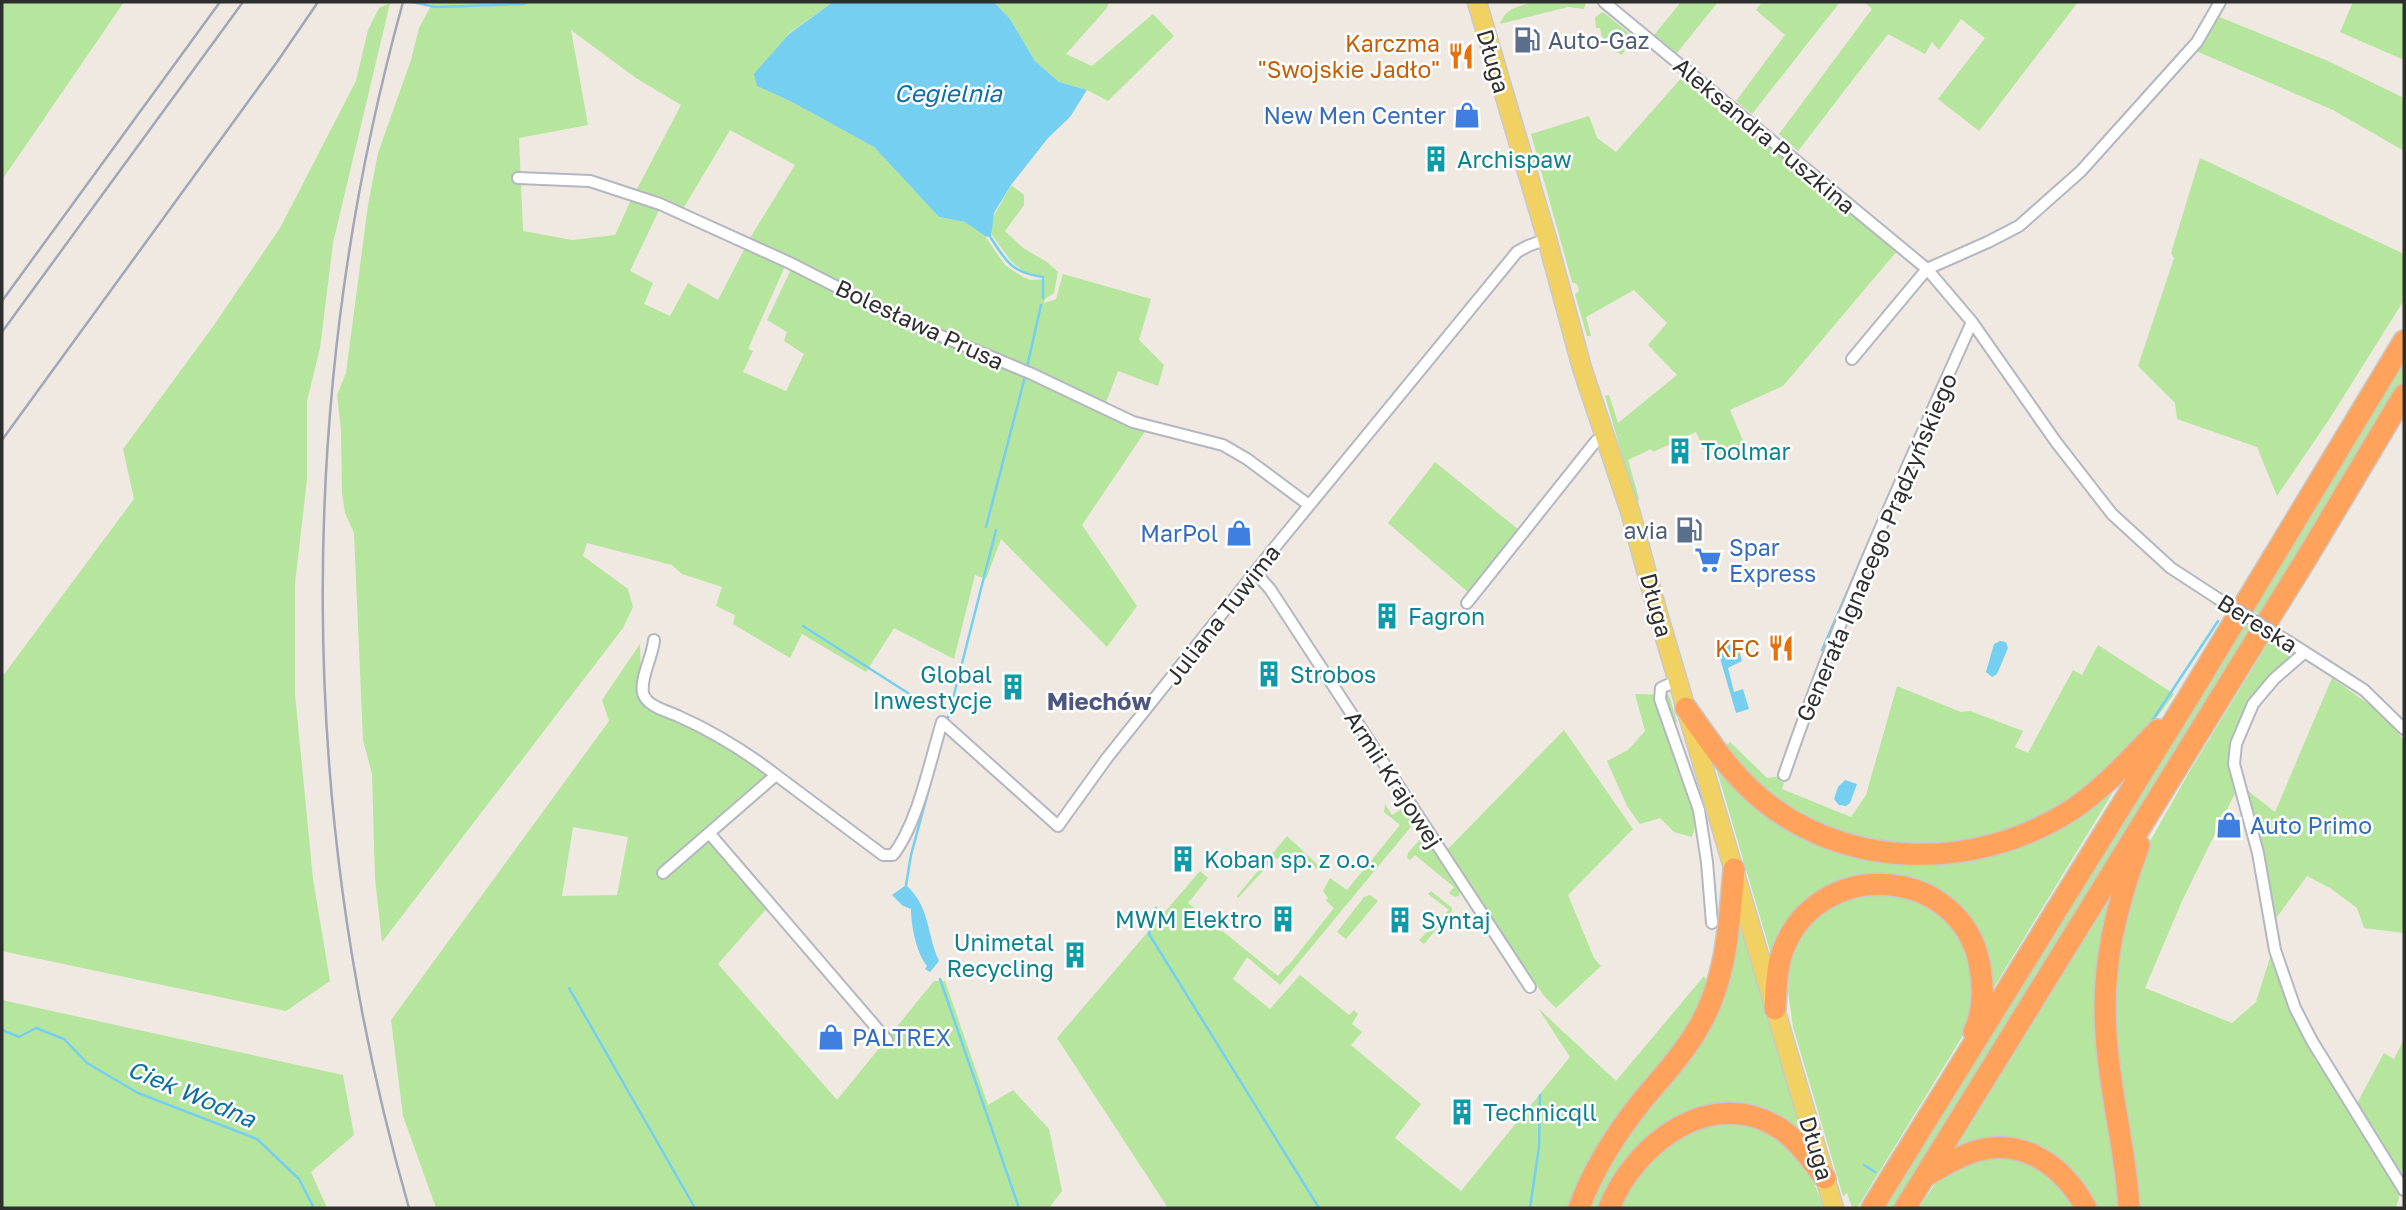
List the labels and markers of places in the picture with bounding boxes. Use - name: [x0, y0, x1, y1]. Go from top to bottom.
- fuel station icon: Auto-Gaz: [1512, 25, 1542, 55]
- place label: Auto-Gaz: [1548, 26, 1650, 54]
- place label: Karczma "Swojskie Jadło": [1258, 29, 1440, 83]
- restaurant icon: Karczma "Swojskie Jadło": [1446, 41, 1476, 71]
- shop icon: New Men Center: [1452, 100, 1482, 130]
- place label: New Men Center: [1264, 101, 1446, 129]
- building icon: Archispaw: [1421, 144, 1451, 174]
- place label: Archispaw: [1457, 145, 1572, 173]
- building icon: Toolmar: [1665, 436, 1695, 466]
- place label: Toolmar: [1701, 437, 1791, 465]
- fuel station icon: avia: [1674, 515, 1704, 545]
- place label: avia: [1623, 516, 1668, 544]
- shop icon: MarPol: [1224, 518, 1254, 548]
- place label: MarPol: [1140, 519, 1218, 547]
- place label: Spar Express: [1729, 533, 1816, 587]
- supermarket icon: Spar Express: [1693, 545, 1723, 575]
- building icon: Fagron: [1372, 601, 1402, 631]
- place label: Fagron: [1408, 602, 1485, 630]
- restaurant icon: KFC: [1766, 633, 1796, 663]
- place label: KFC: [1715, 634, 1760, 662]
- building icon: Strobos: [1254, 659, 1284, 689]
- place label: Global Inwestycje: [873, 660, 992, 714]
- place label: Strobos: [1290, 660, 1376, 688]
- building icon: Global Inwestycje: [998, 672, 1028, 702]
- shop icon: Auto Primo: [2214, 810, 2244, 840]
- place label: Auto Primo: [2250, 811, 2372, 839]
- building icon: Koban sp. z o.o.: [1168, 844, 1198, 874]
- place label: Koban sp. z o.o.: [1204, 845, 1376, 873]
- building icon: MWM Elektro: [1268, 904, 1298, 934]
- place label: MWM Elektro: [1115, 905, 1262, 933]
- building icon: Syntaj: [1385, 905, 1415, 935]
- place label: Syntaj: [1421, 906, 1491, 934]
- place label: Unimetal Recycling: [946, 928, 1054, 982]
- building icon: Unimetal Recycling: [1060, 940, 1090, 970]
- shop icon: PALTREX: [816, 1022, 846, 1052]
- place label: PALTREX: [852, 1023, 951, 1051]
- building icon: Technicqll: [1447, 1097, 1477, 1127]
- place label: Technicqll: [1483, 1098, 1597, 1126]

